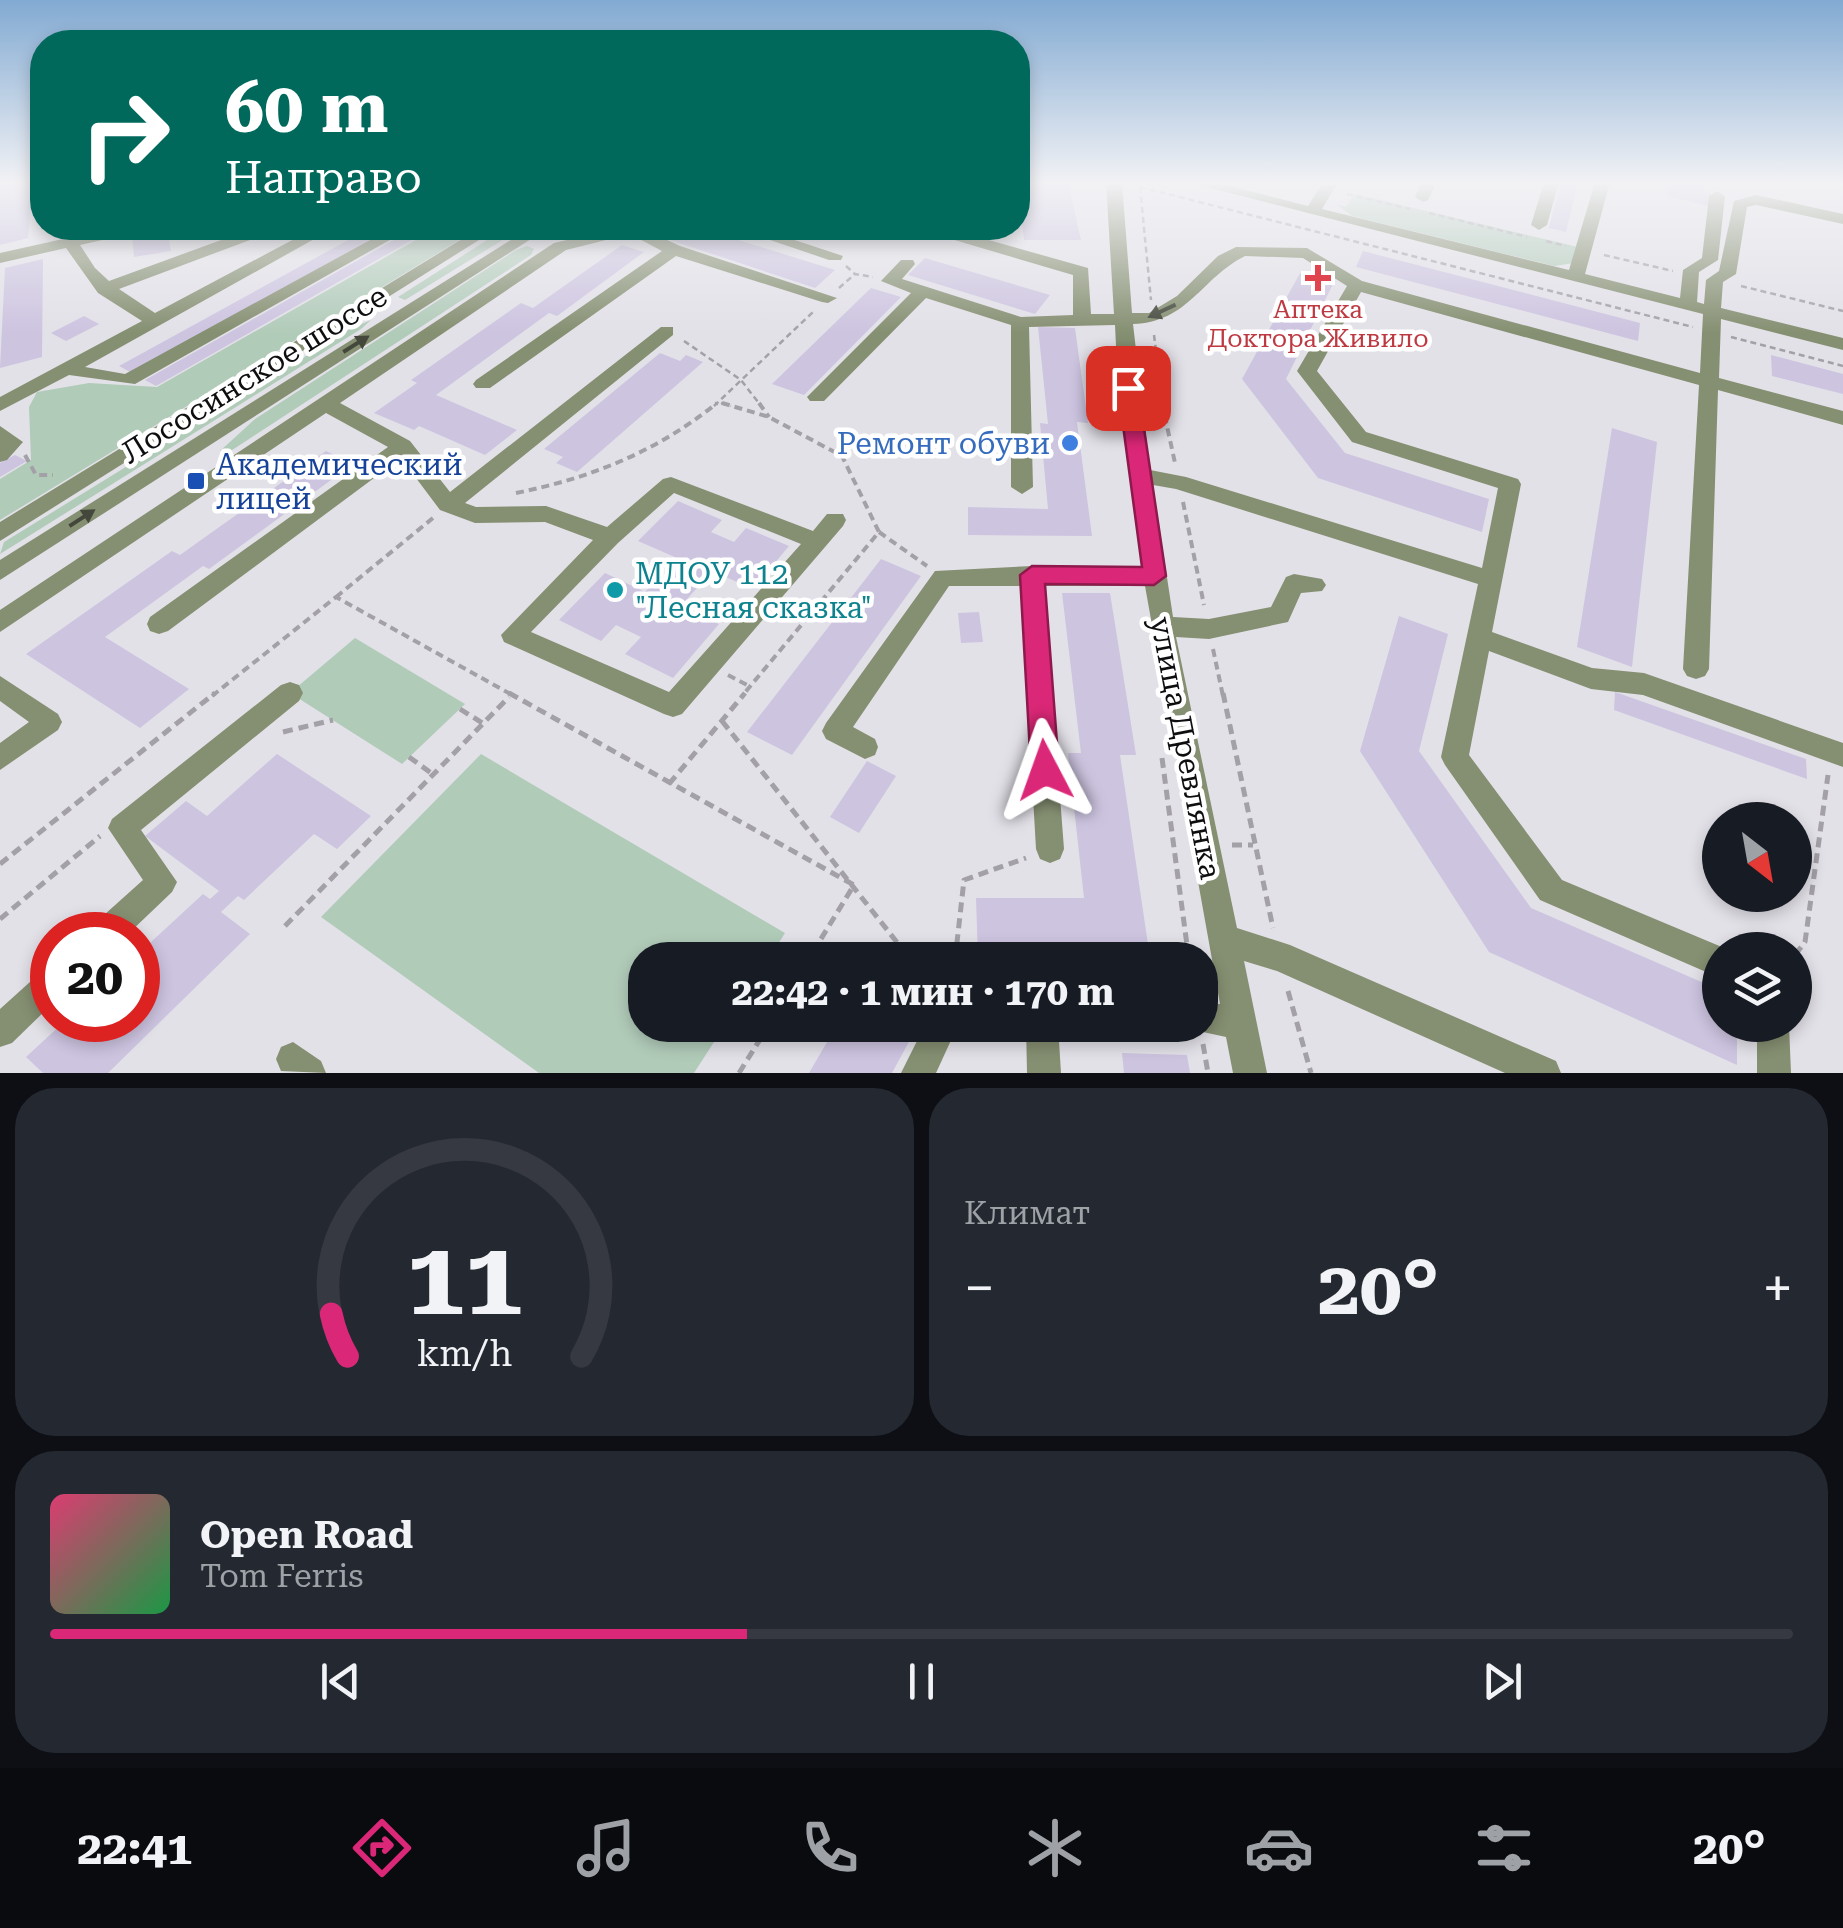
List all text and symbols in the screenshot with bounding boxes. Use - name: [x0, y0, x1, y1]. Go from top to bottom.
- text: 60 m: [225, 67, 389, 149]
- icon: right: [60, 70, 190, 200]
- text: Направо: [225, 151, 422, 204]
- marker: Аптека Доктора Живило: [1307, 267, 1329, 289]
- street label: Лососинское шоссе: [115, 278, 393, 470]
- place label: Аптека Доктора Живило: [1207, 295, 1429, 353]
- one-way arrow: [1147, 303, 1176, 319]
- one-way arrow: [342, 336, 370, 353]
- pin: [1086, 346, 1171, 431]
- icon: arrive: [1101, 361, 1156, 416]
- place label: Ремонт обуви: [837, 426, 1050, 461]
- marker: Ремонт обуви: [1059, 432, 1081, 454]
- place label: Академический лицей: [216, 447, 463, 516]
- marker: Академический лицей: [185, 470, 207, 492]
- one-way arrow: [68, 510, 96, 528]
- place label: МДОУ 112 "Лесная сказка": [635, 556, 872, 625]
- marker: МДОУ 112 "Лесная сказка": [604, 579, 626, 601]
- street label: улица Древлянка: [1143, 614, 1229, 882]
- position arrow: [993, 718, 1097, 822]
- north arrow: [1702, 802, 1812, 912]
- map controls: [1702, 802, 1812, 1042]
- speed limit sign: 20: [30, 912, 160, 1042]
- button: layers: [1702, 932, 1812, 1042]
- text: 22:42 · 1 мин · 170 m: [732, 970, 1114, 1014]
- text: Климат: [964, 1194, 1090, 1232]
- text: 11: [406, 1218, 523, 1339]
- text: 20°: [1318, 1244, 1439, 1332]
- text: −: [964, 1256, 995, 1320]
- text: +: [1762, 1256, 1793, 1320]
- text: km/h: [417, 1333, 512, 1375]
- text: Open Road: [200, 1513, 413, 1557]
- text: Tom Ferris: [200, 1557, 363, 1595]
- icon: previous: [313, 1654, 368, 1709]
- icon: pause: [894, 1654, 949, 1709]
- icon: next: [1475, 1654, 1530, 1709]
- icon: directions: [347, 1813, 417, 1883]
- icon: music: [571, 1813, 641, 1883]
- icon: phone: [795, 1813, 865, 1883]
- icon: climate: [1020, 1813, 1090, 1883]
- icon: car: [1244, 1813, 1314, 1883]
- icon: filters: [1469, 1813, 1539, 1883]
- text: 22:41: [77, 1822, 192, 1875]
- text: 20°: [1693, 1822, 1766, 1875]

